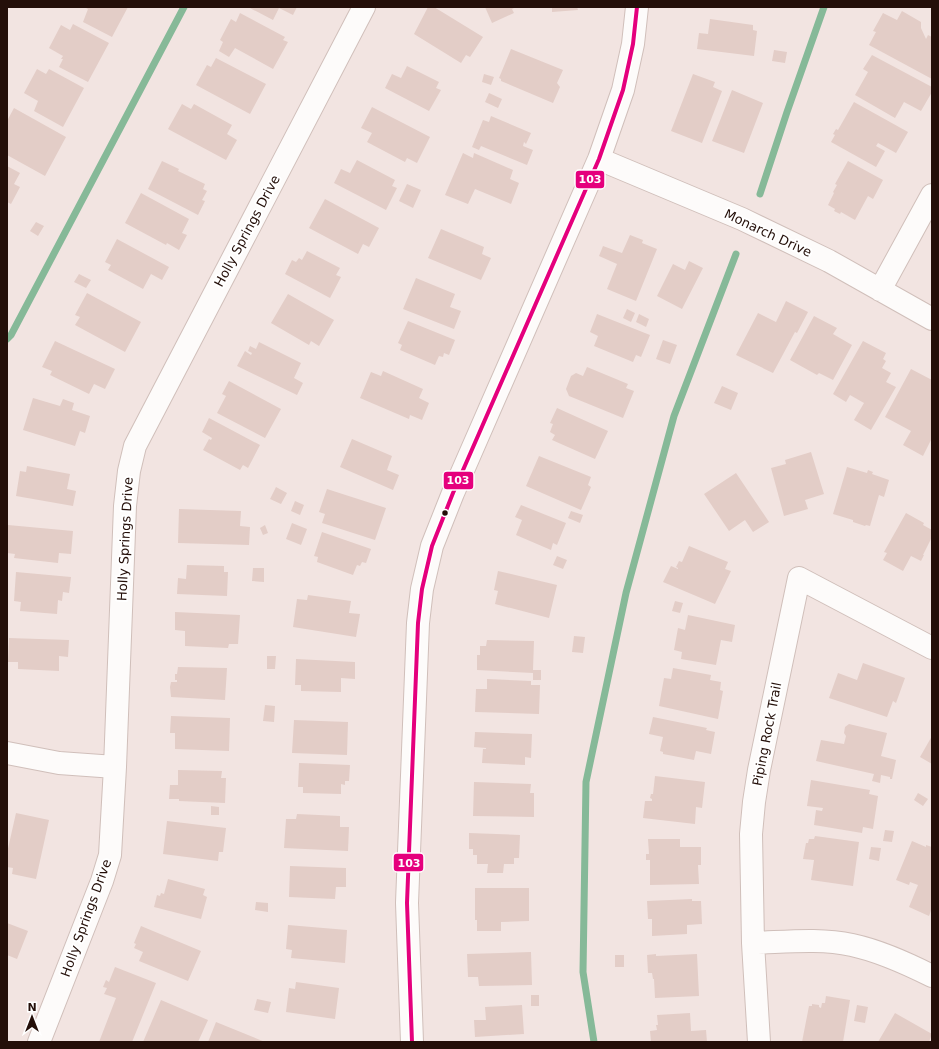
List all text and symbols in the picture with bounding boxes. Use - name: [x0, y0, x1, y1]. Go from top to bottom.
- line badge: 103: [575, 170, 605, 189]
- street label: Holly Springs Drive: [211, 173, 283, 289]
- text: 103: [579, 173, 601, 186]
- street label: Monarch Drive: [722, 206, 814, 260]
- line badge: 103: [443, 471, 474, 490]
- text: 103: [447, 474, 469, 487]
- street label: Holly Springs Drive: [114, 477, 136, 601]
- unlabelled marker: [440, 508, 450, 518]
- street label: Piping Rock Trail: [750, 681, 784, 787]
- line badge: 103: [393, 853, 424, 872]
- street label: Holly Springs Drive: [58, 857, 114, 979]
- text: 103: [398, 857, 420, 870]
- north arrow: [12, 997, 52, 1037]
- text: N: [27, 1001, 37, 1014]

